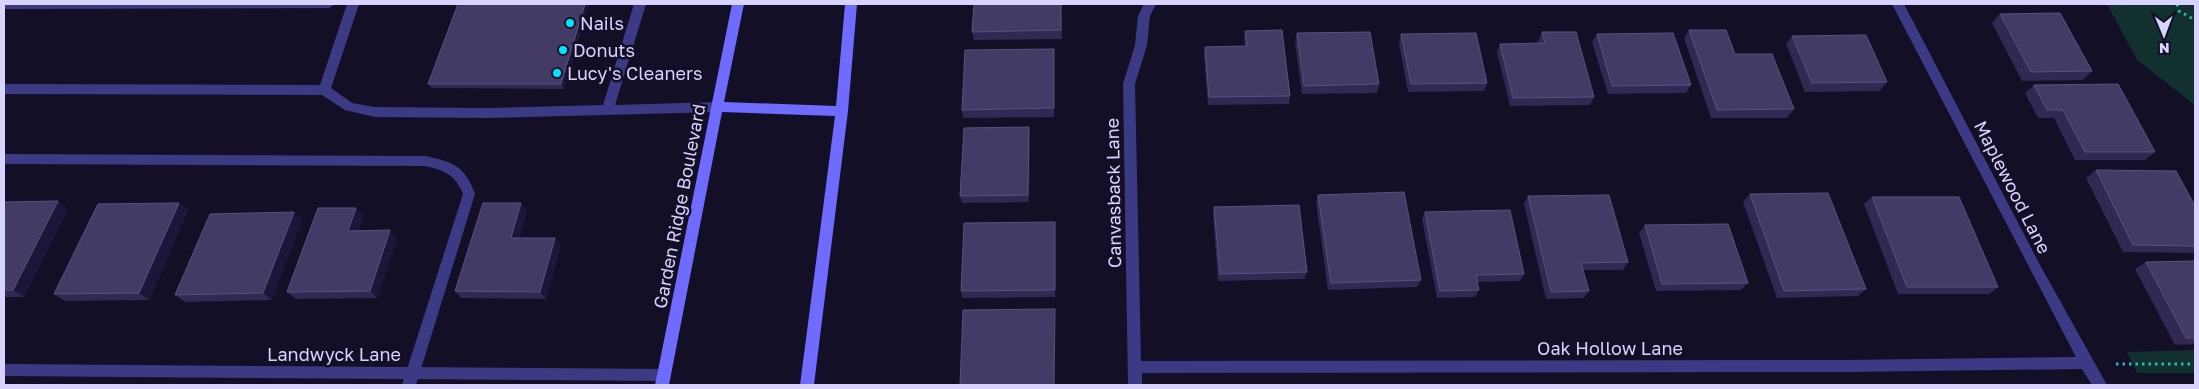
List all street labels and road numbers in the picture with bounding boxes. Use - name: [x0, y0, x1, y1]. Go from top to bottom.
- street label: Garden Ridge Boulevard: [648, 102, 710, 310]
- street label: Maplewood Lane: [1970, 117, 2056, 257]
- street label: Canvasback Lane: [1101, 118, 1125, 268]
- street label: Oak Hollow Lane: [1537, 337, 1683, 359]
- street label: Landwyck Lane: [267, 343, 401, 365]

